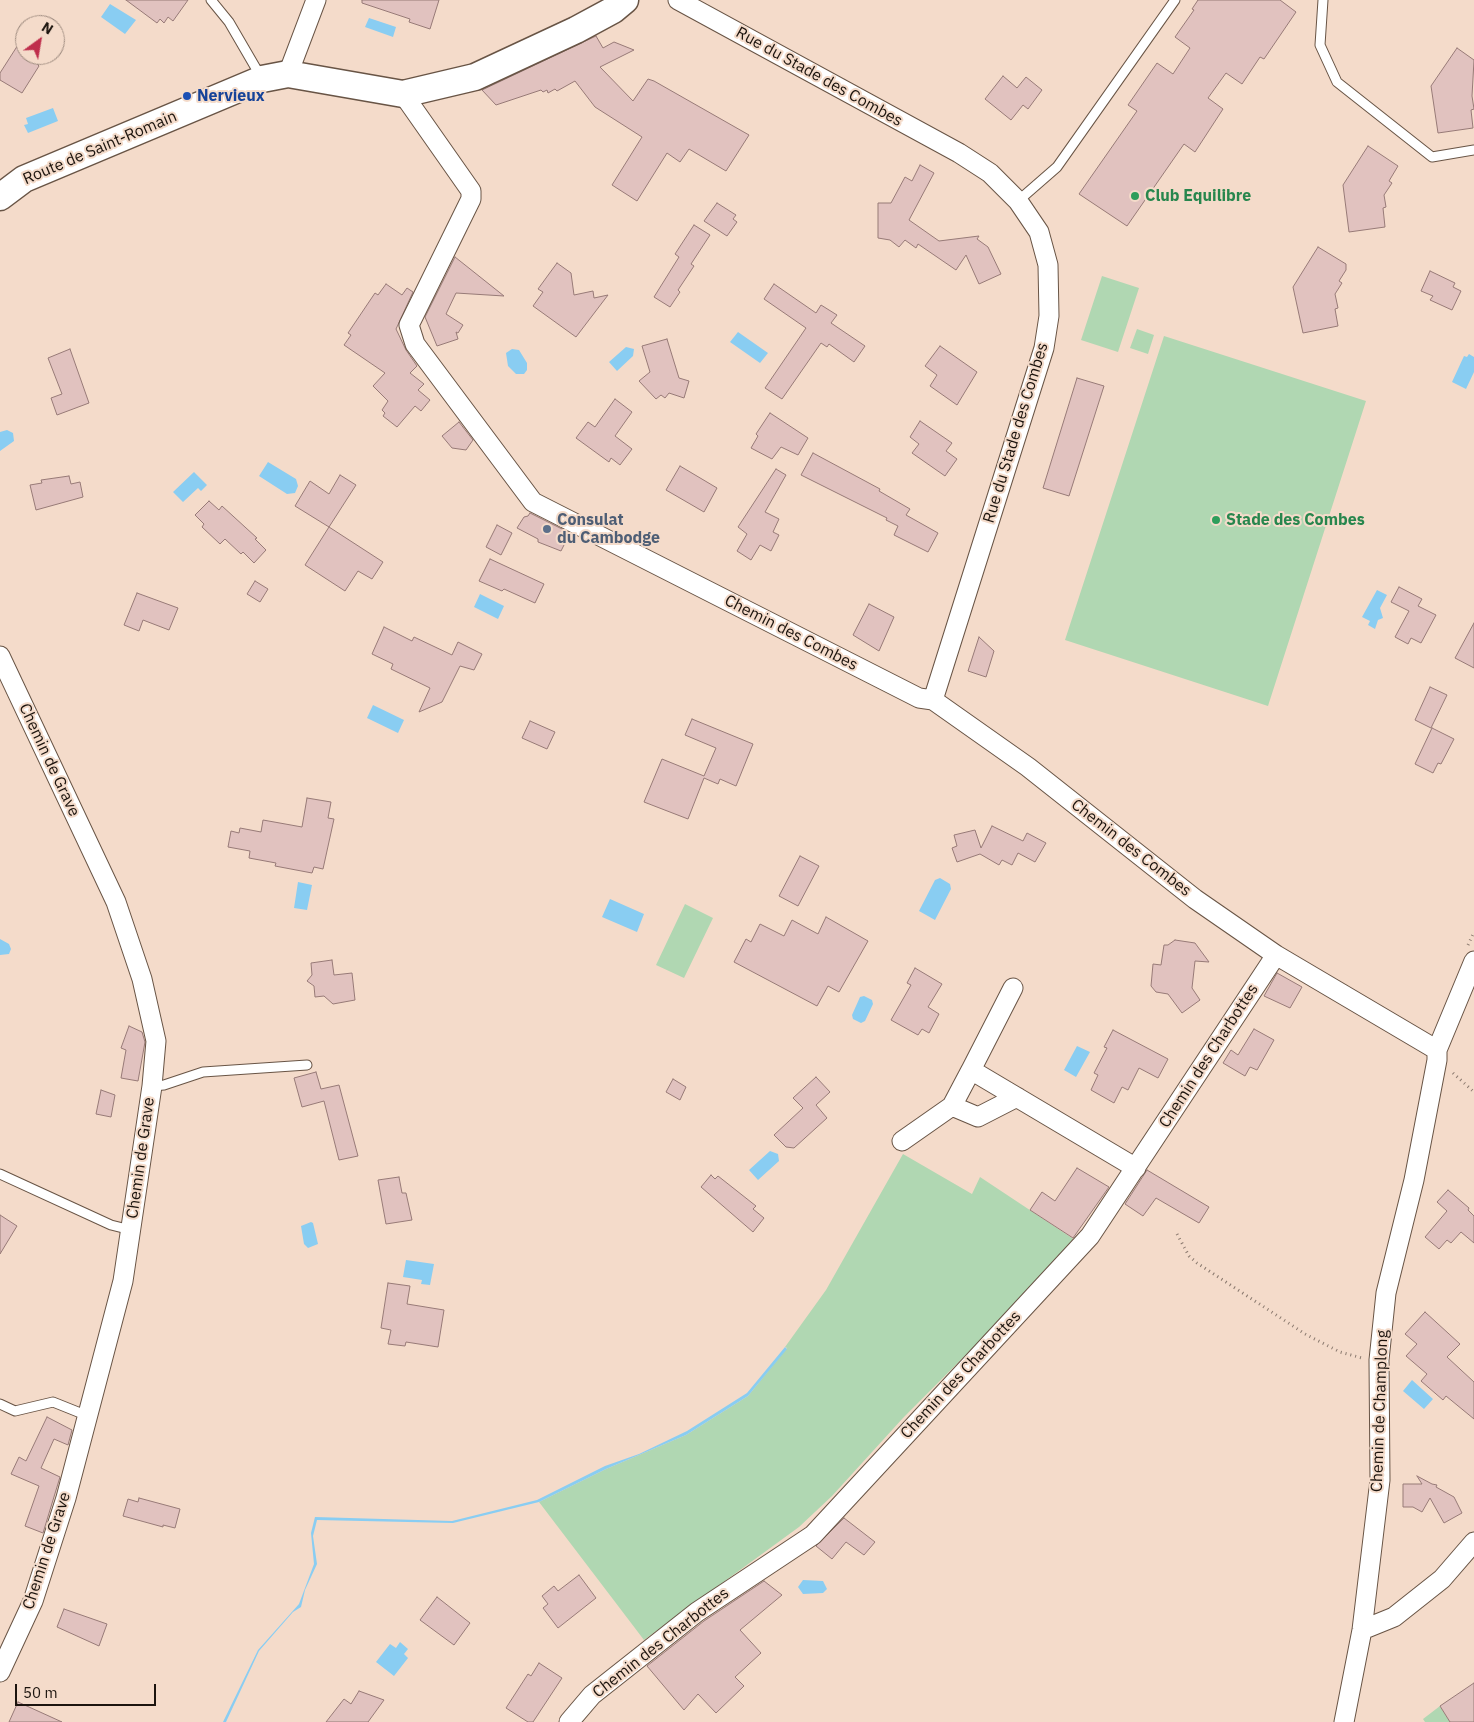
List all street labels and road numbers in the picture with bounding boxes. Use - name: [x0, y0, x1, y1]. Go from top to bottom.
- street label: Rue du Stade des Combes: [732, 23, 906, 131]
- street label: Route de Saint-Romain: [20, 107, 180, 189]
- street label: Rue du Stade des Combes: [979, 340, 1053, 526]
- street label: Chemin des Combes: [721, 591, 861, 675]
- street label: Chemin de Grave: [14, 700, 84, 820]
- street label: Chemin des Combes: [1067, 795, 1195, 901]
- street label: Chemin des Charbottes: [1155, 981, 1263, 1131]
- street label: Chemin de Grave: [123, 1096, 159, 1220]
- street label: Chemin des Charbottes: [897, 1307, 1025, 1443]
- street label: Chemin de Champlong: [1368, 1330, 1392, 1492]
- street label: Chemin de Grave: [19, 1490, 75, 1612]
- street label: Chemin des Charbottes: [589, 1584, 733, 1702]

